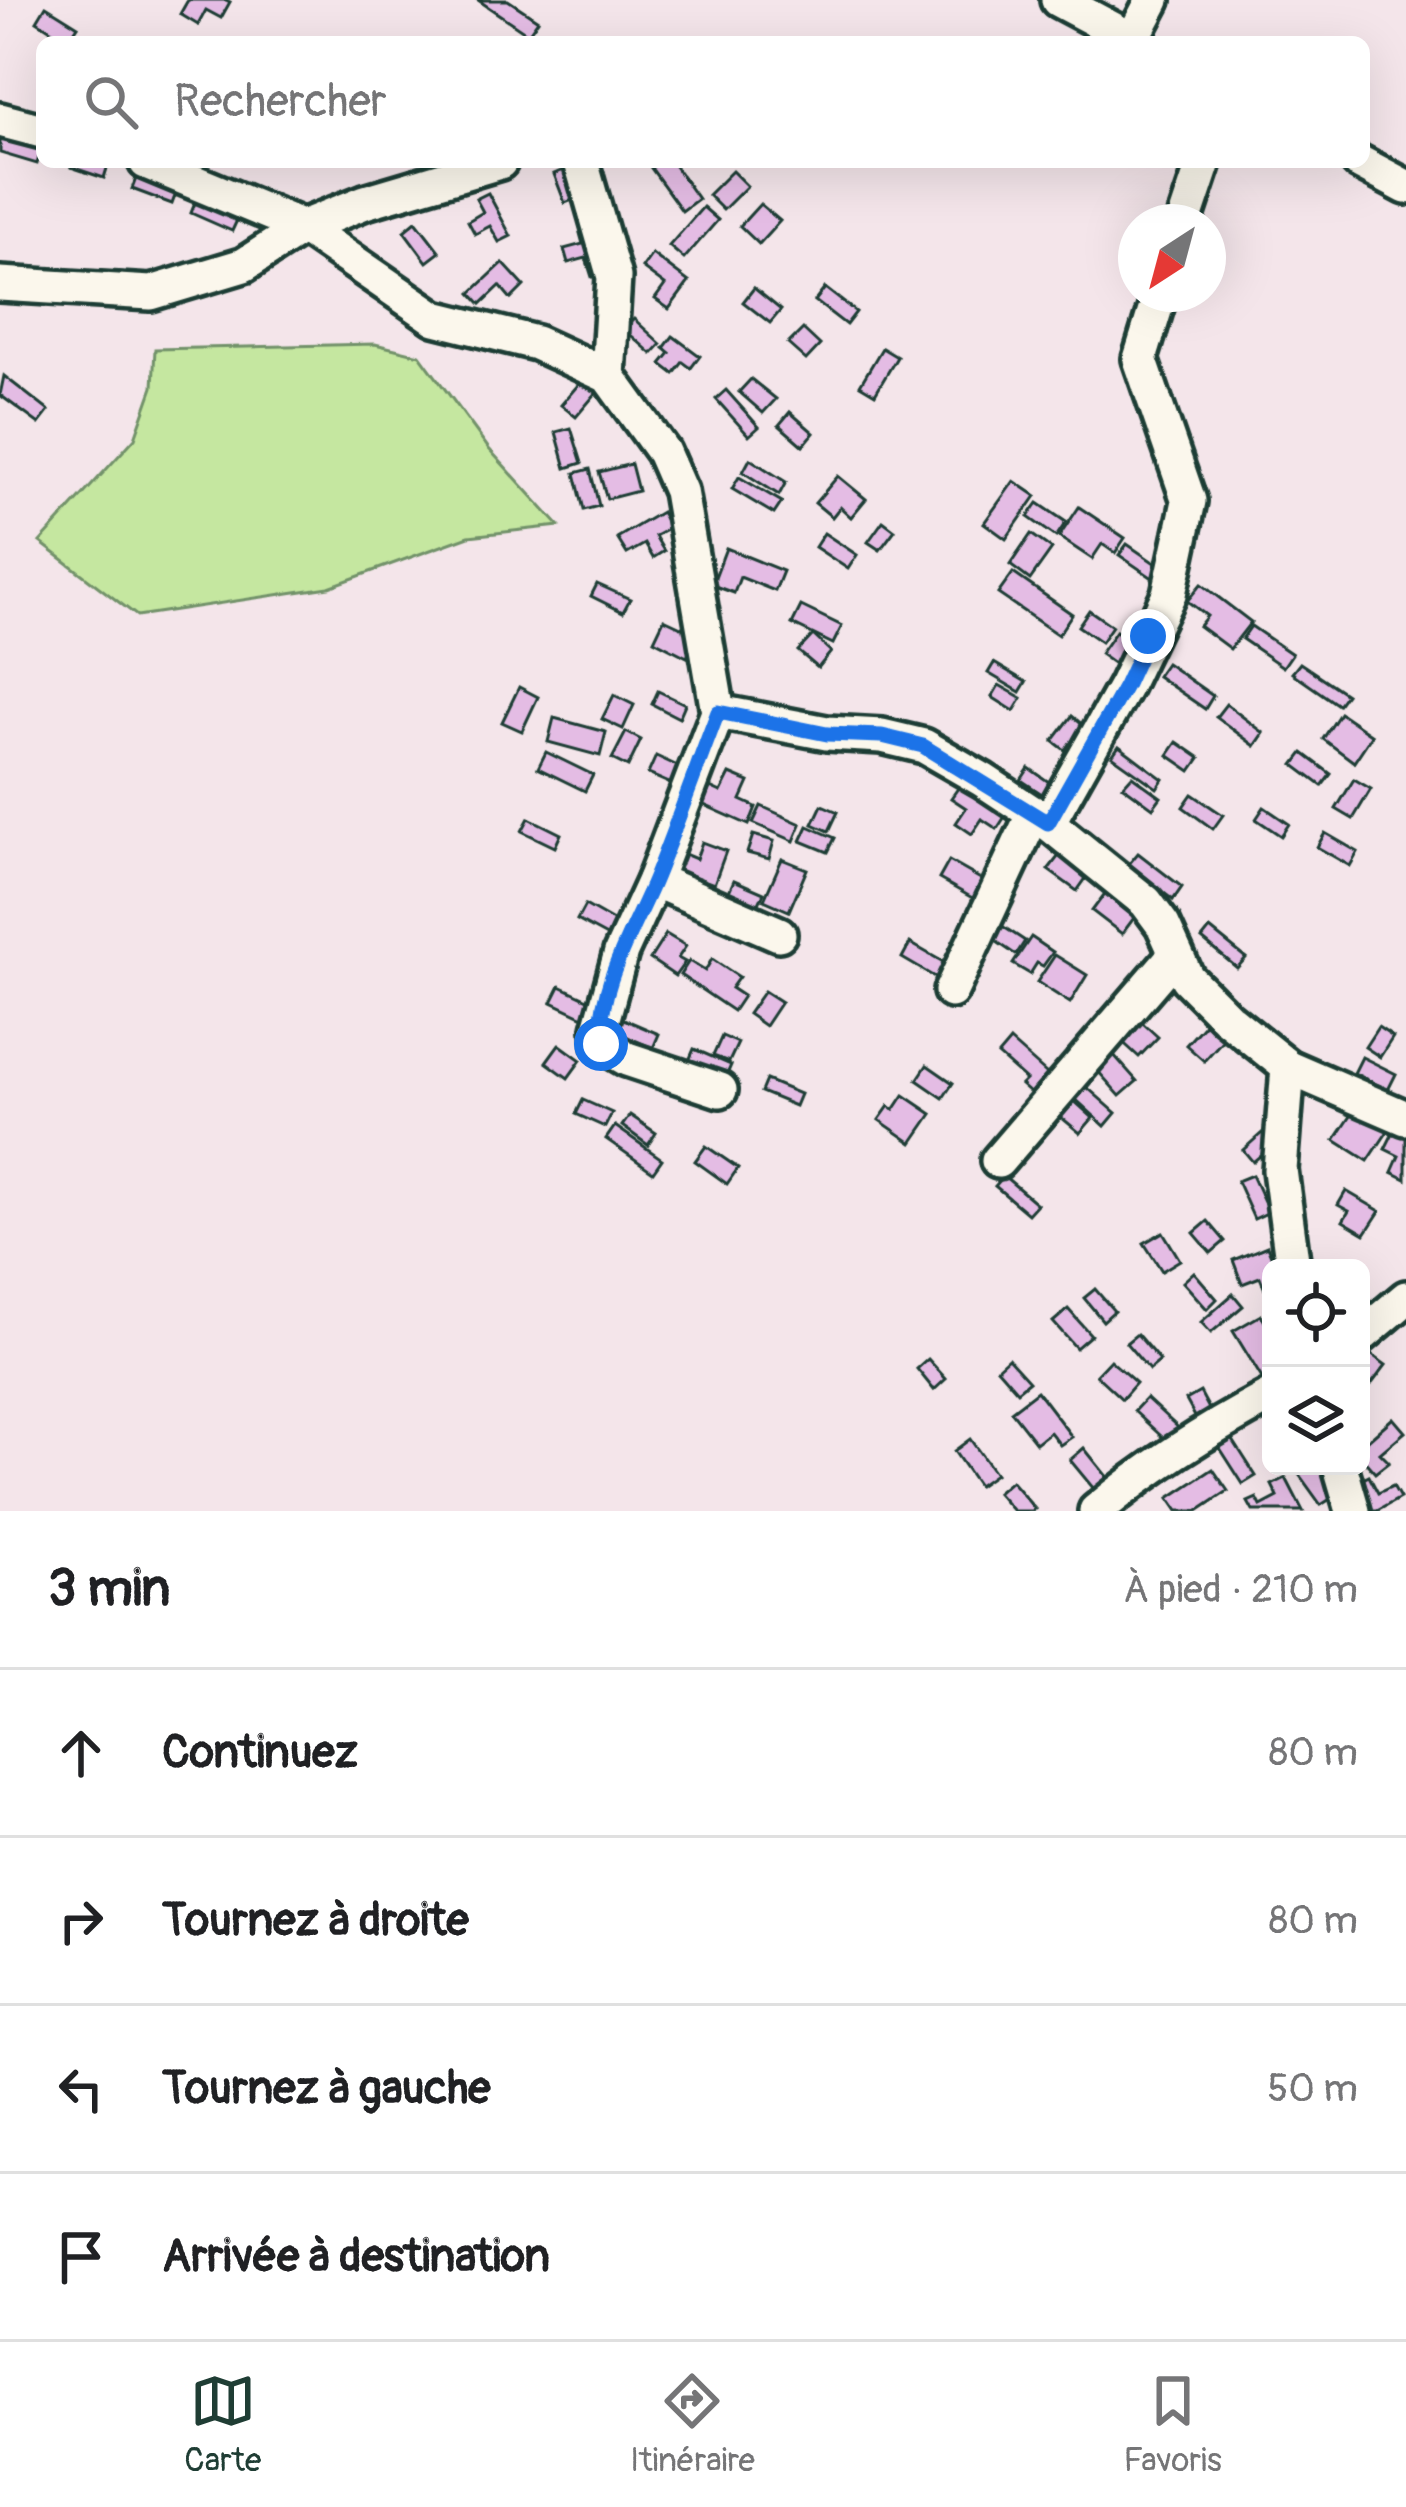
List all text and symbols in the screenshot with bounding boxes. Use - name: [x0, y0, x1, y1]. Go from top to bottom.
- search box: [36, 36, 1370, 168]
- icon: search: [78, 69, 144, 135]
- text: Rechercher: [174, 74, 387, 130]
- north arrow: [1118, 204, 1226, 312]
- route end: [1121, 609, 1175, 663]
- route start: [574, 1017, 628, 1071]
- map controls: [1262, 1259, 1370, 1475]
- button: locate: [1262, 1259, 1370, 1367]
- button: layers: [1262, 1367, 1370, 1475]
- text: 3 min: [48, 1557, 170, 1621]
- text: À pied · 210 m: [1123, 1565, 1358, 1614]
- icon: ahead: [48, 1720, 114, 1786]
- text: Continuez: [162, 1725, 358, 1781]
- text: 80 m: [1269, 1728, 1358, 1777]
- icon: right: [48, 1888, 114, 1954]
- text: Tournez à droite: [162, 1893, 469, 1949]
- text: 80 m: [1269, 1896, 1358, 1945]
- icon: left: [48, 2056, 114, 2122]
- text: Tournez à gauche: [162, 2061, 490, 2117]
- text: 50 m: [1267, 2064, 1358, 2113]
- icon: arrive: [48, 2224, 114, 2290]
- text: Arrivée à destination: [162, 2229, 550, 2285]
- tab: Carte: [184, 2368, 261, 2481]
- tab: Itinéraire: [630, 2368, 755, 2481]
- tab: Favoris: [1123, 2368, 1222, 2481]

